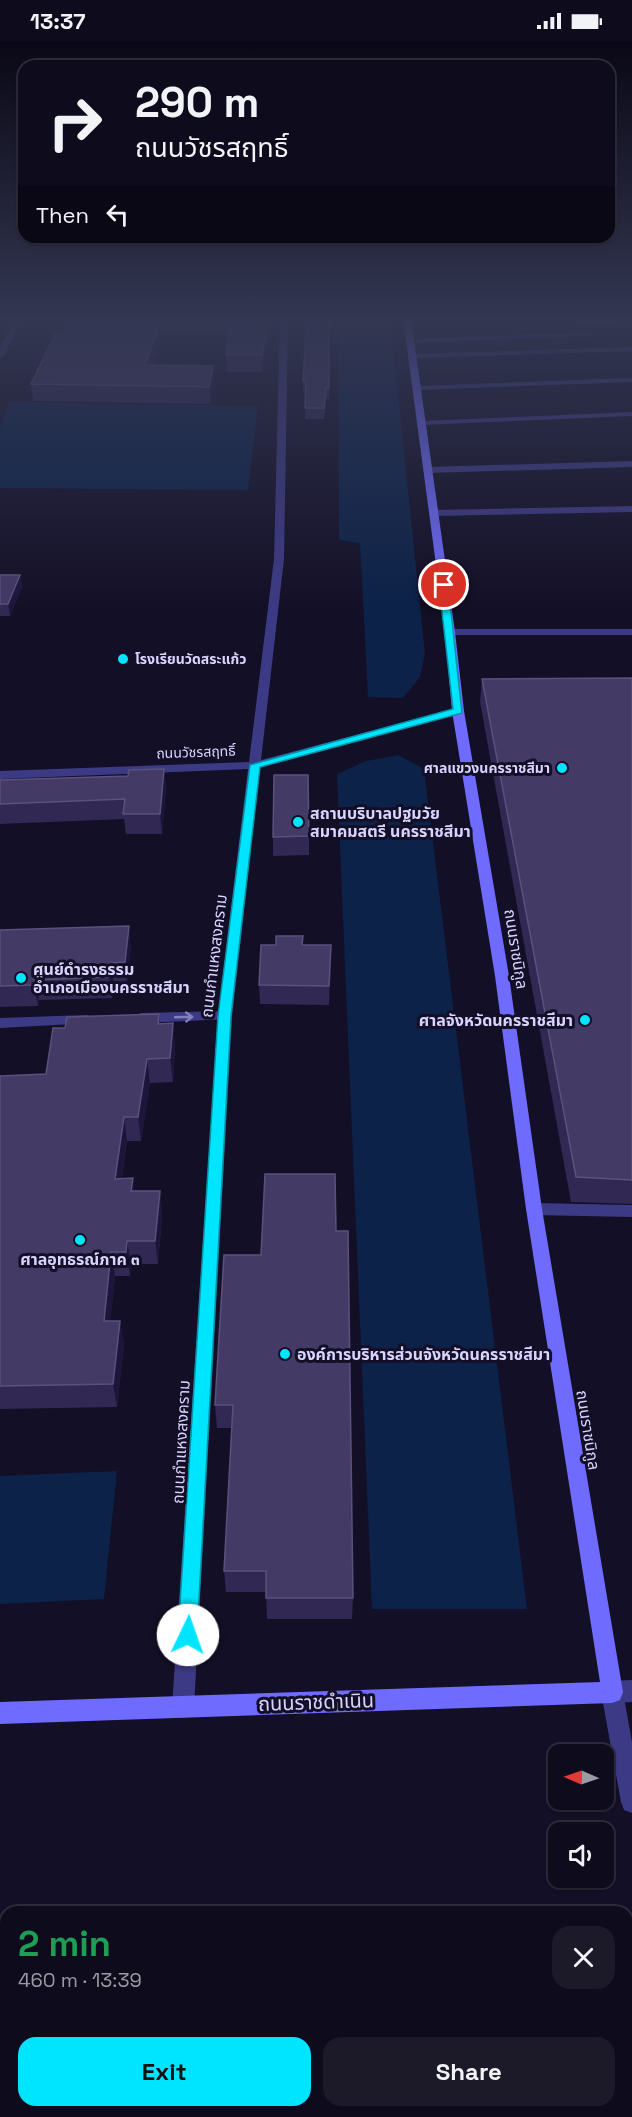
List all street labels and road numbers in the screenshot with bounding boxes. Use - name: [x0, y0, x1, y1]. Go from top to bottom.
- street label: ถนนวัชรสฤทธิ์: [156, 742, 236, 762]
- street label: ถนนกำแหงสงคราม: [196, 893, 232, 1019]
- street label: ถนนราชนิกูล: [499, 907, 533, 991]
- street label: ถนนกำแหงสงคราม: [167, 1379, 195, 1505]
- street label: ถนนราชนิกูล: [571, 1388, 605, 1472]
- street label: ถนนราชดำเนิน: [257, 1687, 375, 1717]

